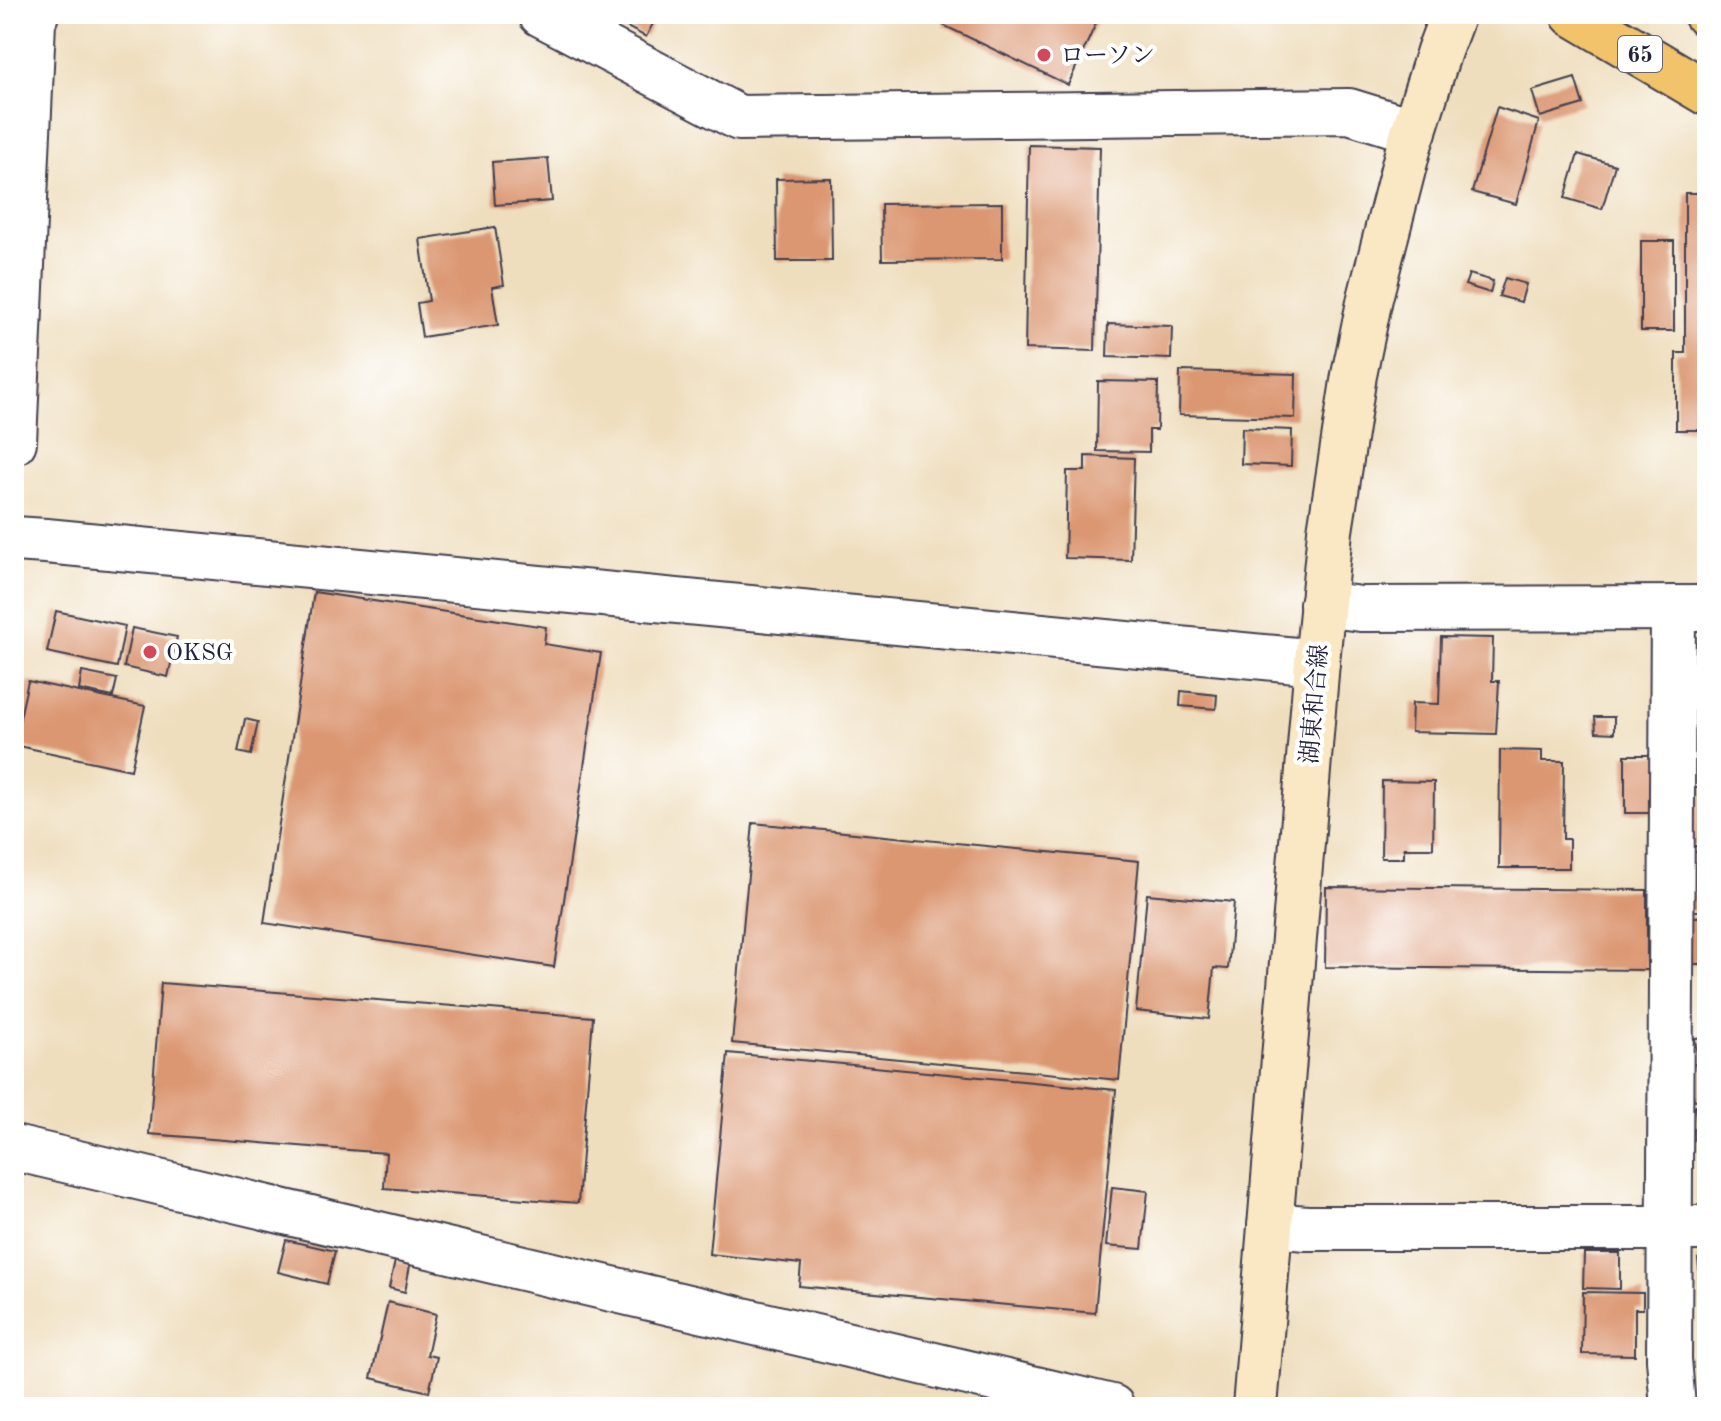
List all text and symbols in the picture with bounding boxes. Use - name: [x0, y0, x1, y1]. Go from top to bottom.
- road number: 65: [1618, 36, 1662, 72]
- place label: ローソン: [1060, 45, 1155, 69]
- marker: ローソン: [1035, 46, 1053, 64]
- place label: OKSG: [166, 642, 233, 666]
- marker: OKSG: [141, 643, 159, 661]
- street label: 湖東和合線: [1296, 643, 1333, 765]

